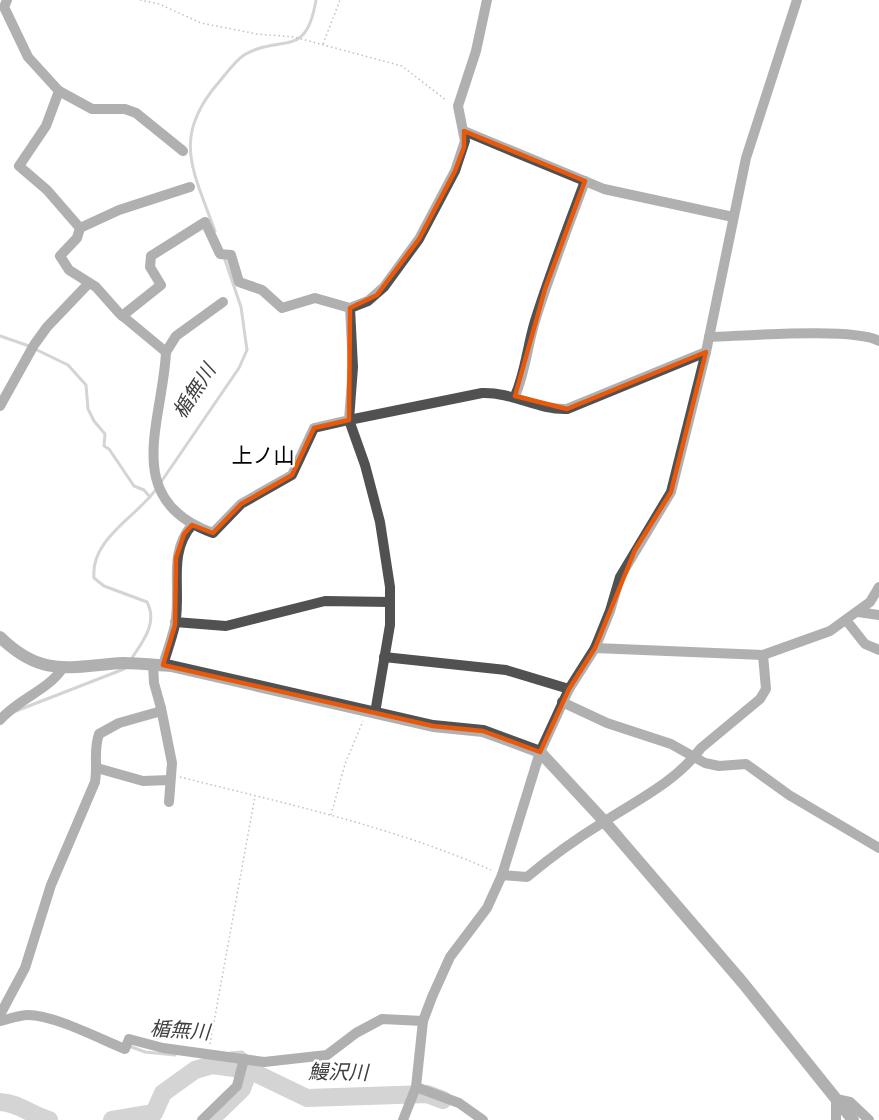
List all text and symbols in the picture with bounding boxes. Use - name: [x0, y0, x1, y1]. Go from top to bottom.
- water label: 楯無川: [168, 358, 221, 423]
- district label: 上ノ山: [232, 443, 295, 469]
- water label: 楯無川: [149, 1016, 213, 1044]
- water label: 鰻沢川: [308, 1059, 370, 1085]

